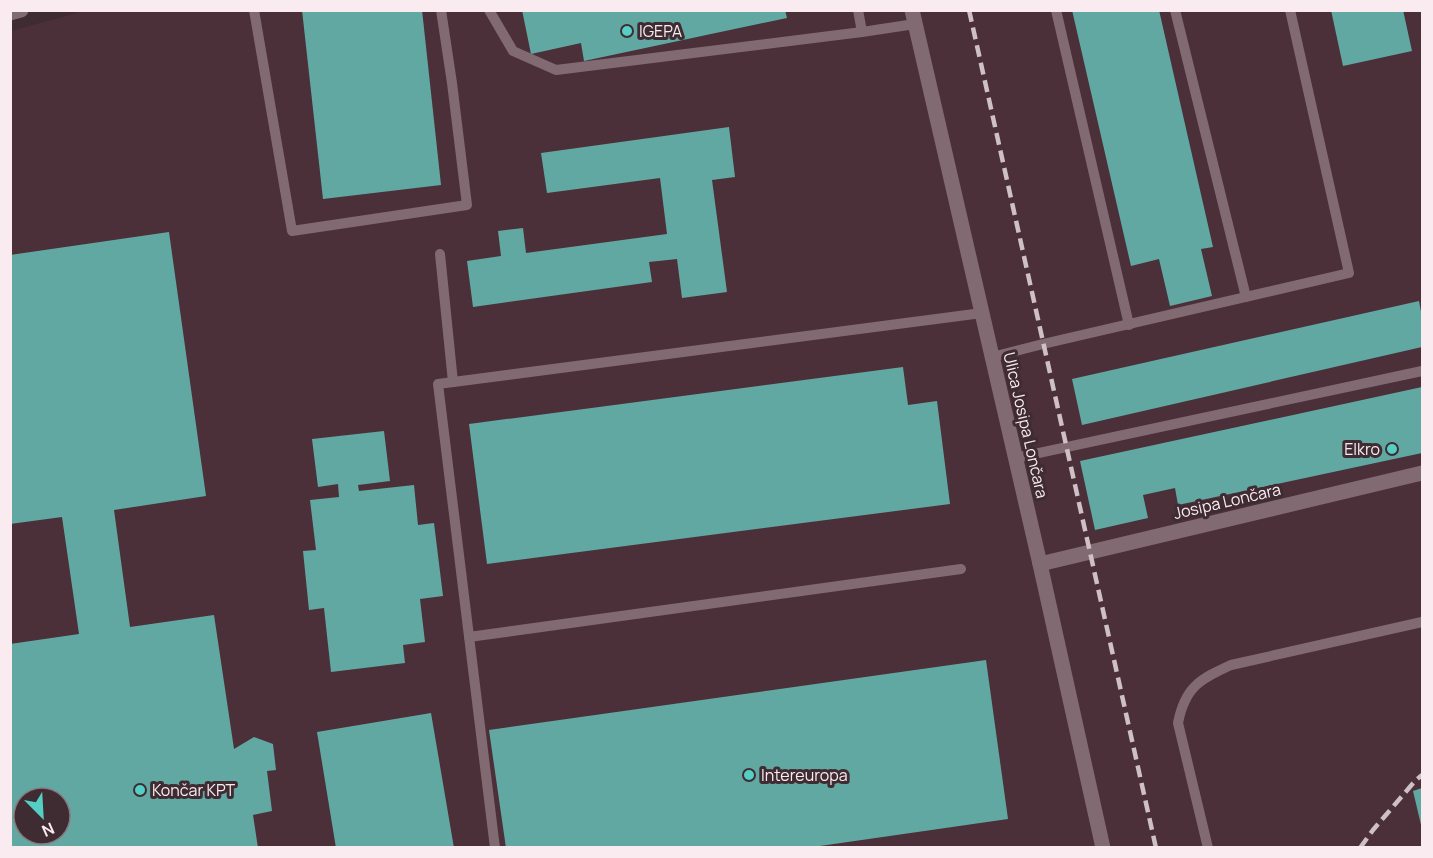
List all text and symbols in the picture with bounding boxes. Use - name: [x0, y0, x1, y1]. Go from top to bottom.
- place label: IGEPA: [639, 20, 682, 42]
- marker: IGEPA: [620, 24, 634, 38]
- street label: Ulica Josipa Lončara: [999, 350, 1053, 500]
- place label: Elkro: [1344, 438, 1380, 460]
- marker: Elkro: [1385, 442, 1399, 456]
- street label: Josipa Lončara: [1171, 478, 1283, 524]
- place label: Intereuropa: [761, 764, 848, 786]
- marker: Intereuropa: [742, 768, 756, 782]
- place label: Končar KPT: [152, 779, 236, 801]
- marker: Končar KPT: [133, 783, 147, 797]
- north arrow: [12, 786, 72, 846]
- text: N: [38, 817, 58, 842]

